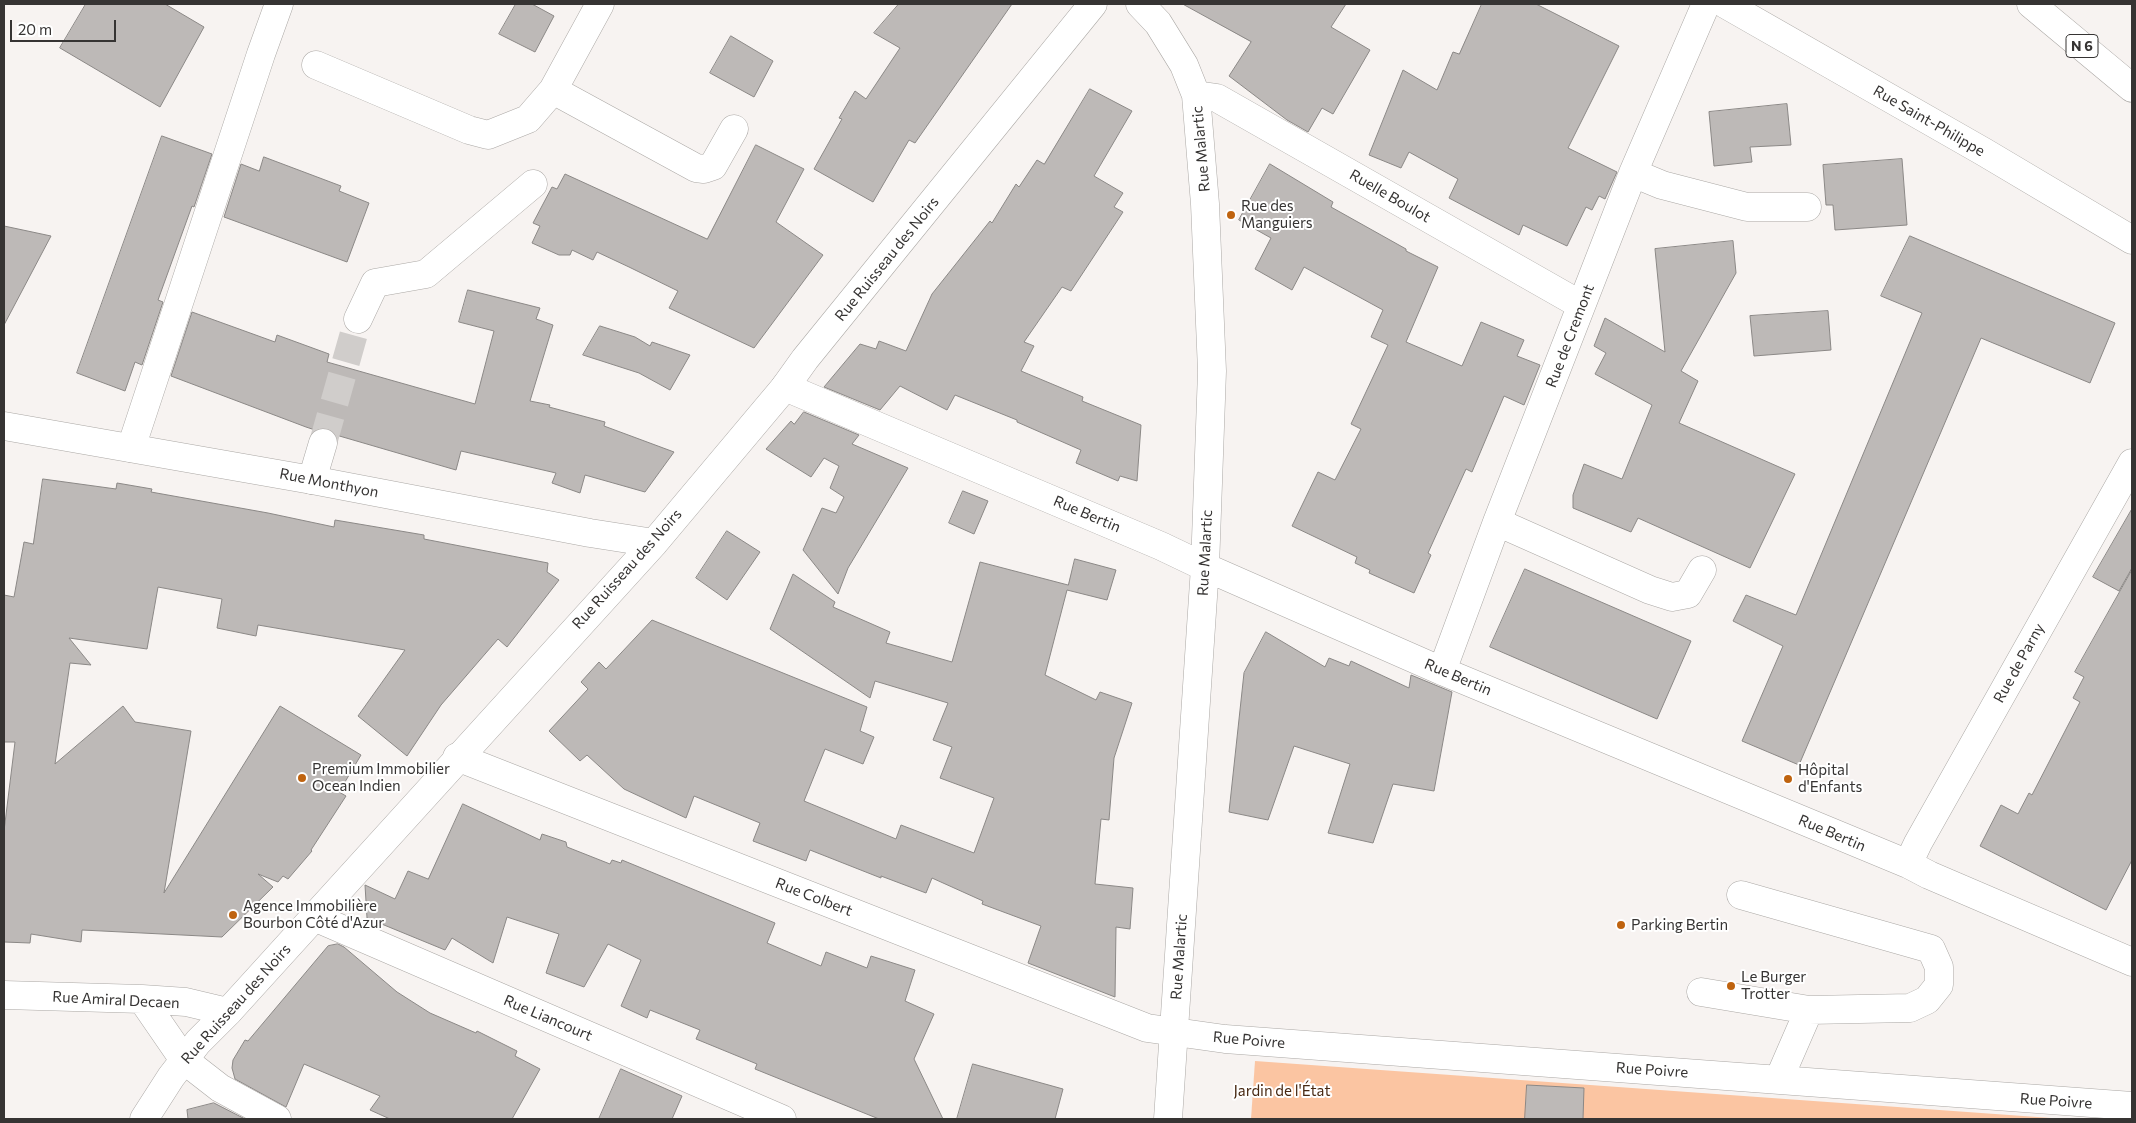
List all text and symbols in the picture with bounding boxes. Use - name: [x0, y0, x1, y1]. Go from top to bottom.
- scale bar: [12, 10, 119, 42]
- text: 20 m: [18, 20, 52, 38]
- road number: N 6: [2066, 34, 2098, 58]
- street label: Rue Saint-Philippe: [1870, 82, 1988, 160]
- street label: Rue Malartic: [1188, 105, 1214, 193]
- street label: Ruelle Boulot: [1346, 166, 1434, 226]
- street label: Rue Ruisseau des Noirs: [831, 193, 943, 325]
- place label: Rue des Manguiers: [1241, 197, 1312, 232]
- marker: Rue des Manguiers: [1225, 209, 1237, 221]
- street label: Rue de Cremont: [1542, 282, 1598, 390]
- street label: Rue Monthyon: [278, 465, 380, 501]
- street label: Rue Bertin: [1051, 492, 1123, 536]
- street label: Rue Ruisseau des Noirs: [568, 505, 686, 633]
- street label: Rue Malartic: [1194, 509, 1216, 597]
- street label: Rue de Parny: [1990, 620, 2048, 706]
- street label: Rue Bertin: [1422, 655, 1494, 699]
- place label: Premium Immobilier Ocean Indien: [312, 760, 450, 795]
- place label: Hôpital d'Enfants: [1798, 761, 1862, 796]
- marker: Premium Immobilier Ocean Indien: [296, 772, 308, 784]
- marker: Hôpital d'Enfants: [1782, 773, 1794, 785]
- street label: Rue Bertin: [1796, 811, 1868, 855]
- street label: Rue Colbert: [773, 874, 855, 920]
- place label: Agence Immobilière Bourbon Côté d'Azur: [243, 897, 384, 932]
- marker: Agence Immobilière Bourbon Côté d'Azur: [227, 909, 239, 921]
- street label: Rue Malartic: [1167, 913, 1191, 1001]
- place label: Parking Bertin: [1631, 916, 1728, 934]
- marker: Parking Bertin: [1615, 919, 1627, 931]
- street label: Rue Ruisseau des Noirs: [177, 940, 295, 1068]
- place label: Le Burger Trotter: [1741, 968, 1806, 1003]
- marker: Le Burger Trotter: [1725, 980, 1737, 992]
- street label: Rue Amiral Decaen: [52, 988, 180, 1012]
- street label: Rue Liancourt: [501, 991, 595, 1045]
- street label: Rue Poivre: [1212, 1028, 1286, 1052]
- street label: Rue Poivre: [1615, 1058, 1689, 1082]
- park label: Jardin de l'État: [1233, 1082, 1331, 1100]
- street label: Rue Poivre: [2019, 1089, 2093, 1113]

